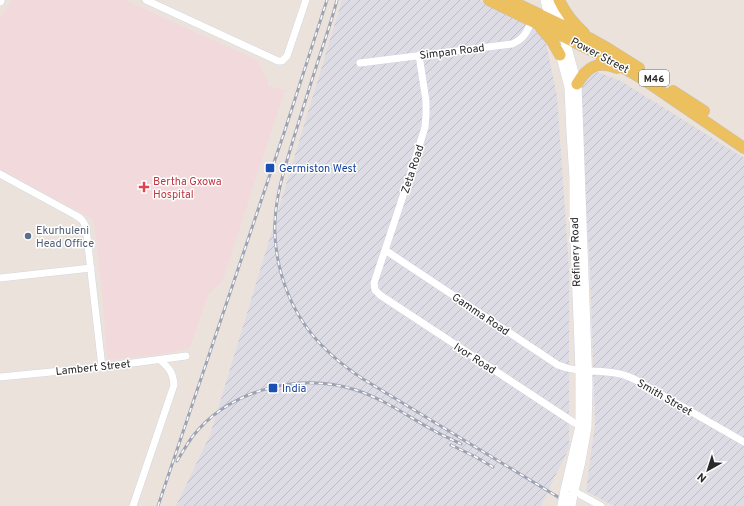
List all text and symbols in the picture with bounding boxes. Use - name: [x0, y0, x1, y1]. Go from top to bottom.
- street label: Power Street: [568, 35, 631, 77]
- street label: Simpan Road: [419, 41, 485, 63]
- road number: M46: [639, 70, 669, 86]
- street label: Zeta Road: [398, 143, 427, 196]
- marker: Germiston West: [264, 162, 276, 174]
- place label: Germiston West: [279, 162, 357, 176]
- place label: Bertha Gxowa Hospital: [153, 175, 222, 202]
- marker: Bertha Gxowa Hospital: [138, 181, 150, 193]
- street label: Refinery Road: [568, 217, 584, 287]
- place label: Ekurhuleni Head Office: [36, 224, 94, 251]
- marker: Ekurhuleni Head Office: [23, 231, 33, 241]
- street label: Gamma Road: [449, 291, 512, 339]
- street label: Ivor Road: [451, 340, 498, 378]
- street label: Lambert Street: [55, 357, 131, 379]
- street label: Smith Street: [634, 376, 695, 419]
- marker: India: [267, 382, 279, 394]
- place label: India: [282, 382, 306, 396]
- north arrow: [688, 450, 728, 490]
- text: N: [695, 469, 710, 485]

